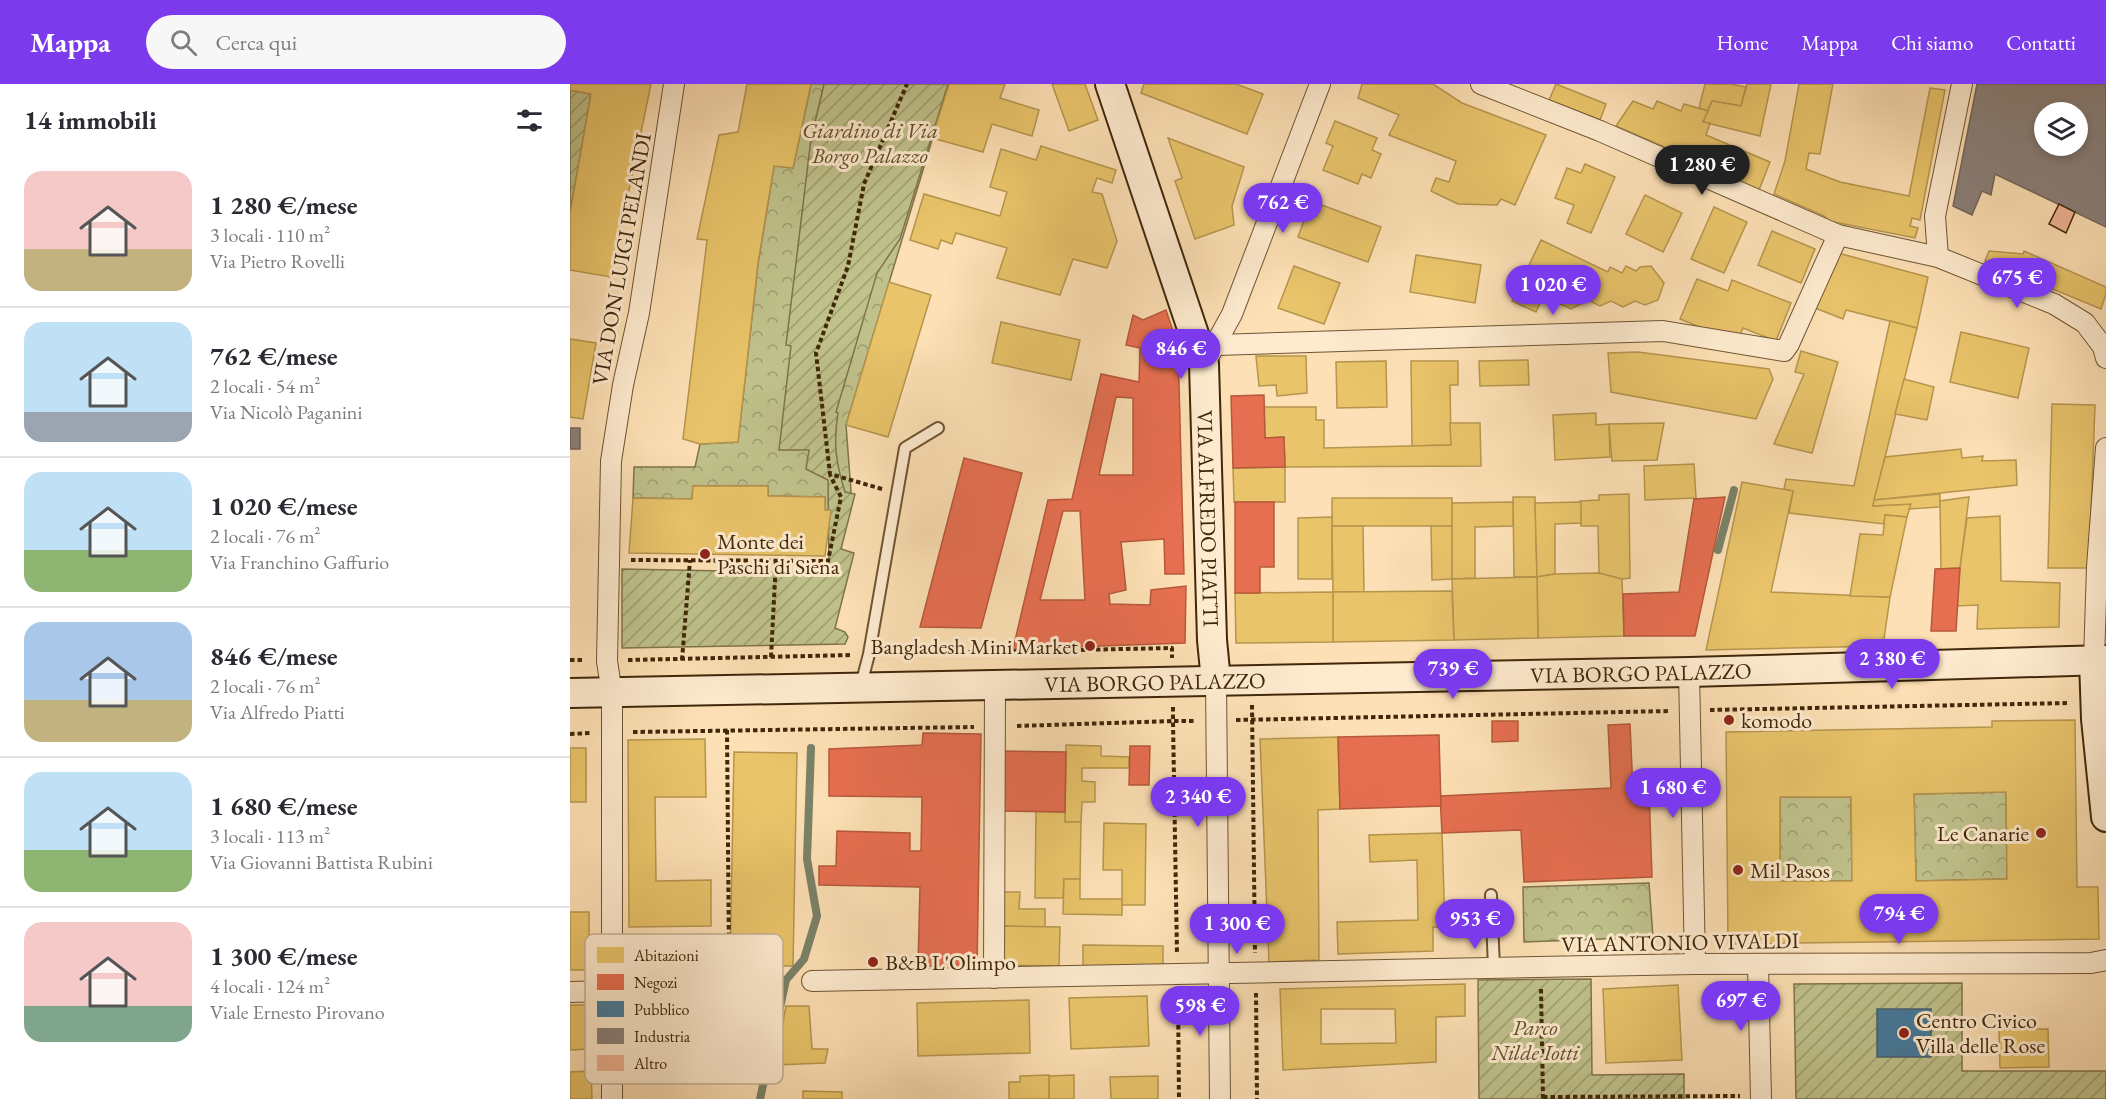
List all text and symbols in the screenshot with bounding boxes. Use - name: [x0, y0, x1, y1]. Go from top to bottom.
- search box: [146, 15, 566, 69]
- text: Mappa: [30, 24, 110, 60]
- icon: search: [167, 26, 200, 59]
- text: Cerca qui: [215, 28, 297, 57]
- text: Home: [1717, 29, 1769, 56]
- text: Mappa: [1802, 29, 1858, 56]
- text: Chi siamo: [1891, 29, 1973, 56]
- text: Contatti: [2006, 29, 2076, 56]
- map controls: [2034, 102, 2088, 156]
- button: layers: [2034, 102, 2088, 156]
- text: 14 immobili: [24, 103, 157, 137]
- icon: filters: [513, 104, 546, 137]
- park label: Giardino di Via Borgo Palazzo: [802, 116, 938, 170]
- street label: VIA DON LUIGI PELANDI: [585, 130, 658, 388]
- pin: 1 280 €: [1647, 145, 1757, 196]
- text: 1 280 €: [1669, 151, 1735, 177]
- pin: 762 €: [1241, 183, 1325, 234]
- text: 1 280 €/mese: [210, 188, 358, 222]
- text: 762 €: [1257, 189, 1309, 215]
- icon: home: [72, 195, 144, 267]
- text: 3 locali · 110 m²: [210, 222, 330, 248]
- text: Via Pietro Rovelli: [210, 248, 345, 274]
- pin: 675 €: [1975, 258, 2059, 309]
- text: 675 €: [1991, 264, 2043, 290]
- pin: 1 020 €: [1498, 265, 1608, 316]
- text: 1 020 €: [1520, 271, 1586, 297]
- pin: 846 €: [1139, 329, 1223, 380]
- text: 846 €: [1155, 335, 1207, 361]
- text: 762 €/mese: [210, 339, 338, 373]
- icon: home: [72, 346, 144, 418]
- text: 2 locali · 54 m²: [210, 373, 321, 399]
- text: Via Nicolò Paganini: [210, 399, 362, 425]
- street label: VIA ALFREDO PIATTI: [1190, 410, 1226, 628]
- text: 1 020 €/mese: [210, 489, 358, 523]
- icon: home: [72, 496, 144, 568]
- text: 2 locali · 76 m²: [210, 523, 321, 549]
- place label: Monte dei Paschi di Siena: [717, 527, 840, 581]
- marker: Monte dei Paschi di Siena: [698, 547, 712, 561]
- text: Via Franchino Gaffurio: [210, 549, 389, 575]
- place label: Bangladesh Mini Market: [871, 632, 1078, 661]
- text: 846 €/mese: [210, 639, 338, 673]
- marker: Bangladesh Mini Market: [1083, 639, 1097, 653]
- pin: 2 380 €: [1837, 639, 1947, 690]
- text: 2 380 €: [1859, 645, 1925, 671]
- icon: home: [72, 646, 144, 718]
- pin: 739 €: [1411, 649, 1495, 700]
- text: 739 €: [1427, 655, 1479, 681]
- street label: VIA BORGO PALAZZO: [1530, 656, 1752, 690]
- street label: VIA BORGO PALAZZO: [1044, 666, 1266, 699]
- text: 2 locali · 76 m²: [210, 673, 321, 699]
- text: Via Alfredo Piatti: [210, 699, 345, 725]
- place label: komodo: [1741, 706, 1812, 735]
- marker: komodo: [1722, 713, 1736, 727]
- pin: 1 680 €: [1618, 768, 1728, 819]
- text: 1 680 €: [1640, 774, 1706, 800]
- pin: 2 340 €: [1143, 777, 1253, 828]
- text: 2 340 €: [1165, 783, 1231, 809]
- text: 1 680 €/mese: [210, 789, 358, 823]
- icon: home: [72, 796, 144, 868]
- place label: Le Canarie: [1937, 819, 2029, 848]
- text: 3 locali · 113 m²: [210, 823, 330, 849]
- marker: Le Canarie: [2034, 826, 2048, 840]
- text: Via Giovanni Battista Rubini: [210, 849, 433, 875]
- place label: Mil Pasos: [1750, 856, 1830, 885]
- marker: Mil Pasos: [1731, 863, 1745, 877]
- pin: 794 €: [1857, 894, 1941, 945]
- pin: 953 €: [1433, 899, 1517, 950]
- text: 794 €: [1873, 900, 1925, 926]
- pin: 1 300 €: [1182, 904, 1292, 955]
- text: 953 €: [1449, 905, 1501, 931]
- text: 1 300 €: [1204, 910, 1270, 936]
- street label: VIA ANTONIO VIVALDI: [1561, 926, 1800, 959]
- legend: [585, 934, 783, 1084]
- text: 1 300 €/mese: [210, 939, 358, 973]
- text: Abitazioni: [633, 945, 699, 966]
- icon: home: [72, 946, 144, 1018]
- place label: B&B L'Olimpo: [885, 948, 1016, 977]
- marker: B&B L'Olimpo: [866, 955, 880, 969]
- text: Negozi: [634, 972, 678, 993]
- text: 4 locali · 124 m²: [210, 973, 330, 999]
- pin: 697 €: [1699, 981, 1783, 1032]
- pin: 598 €: [1158, 986, 1242, 1037]
- text: 697 €: [1715, 987, 1767, 1013]
- text: 598 €: [1174, 992, 1226, 1018]
- text: Viale Ernesto Pirovano: [210, 999, 385, 1025]
- text: Pubblico: [634, 999, 689, 1020]
- place label: Centro Civico Villa delle Rose: [1916, 1006, 2045, 1060]
- park label: Parco Nilde Iotti: [1490, 1013, 1581, 1067]
- text: Industria: [634, 1026, 691, 1047]
- marker: Centro Civico Villa delle Rose: [1897, 1026, 1911, 1040]
- text: Altro: [633, 1053, 667, 1074]

